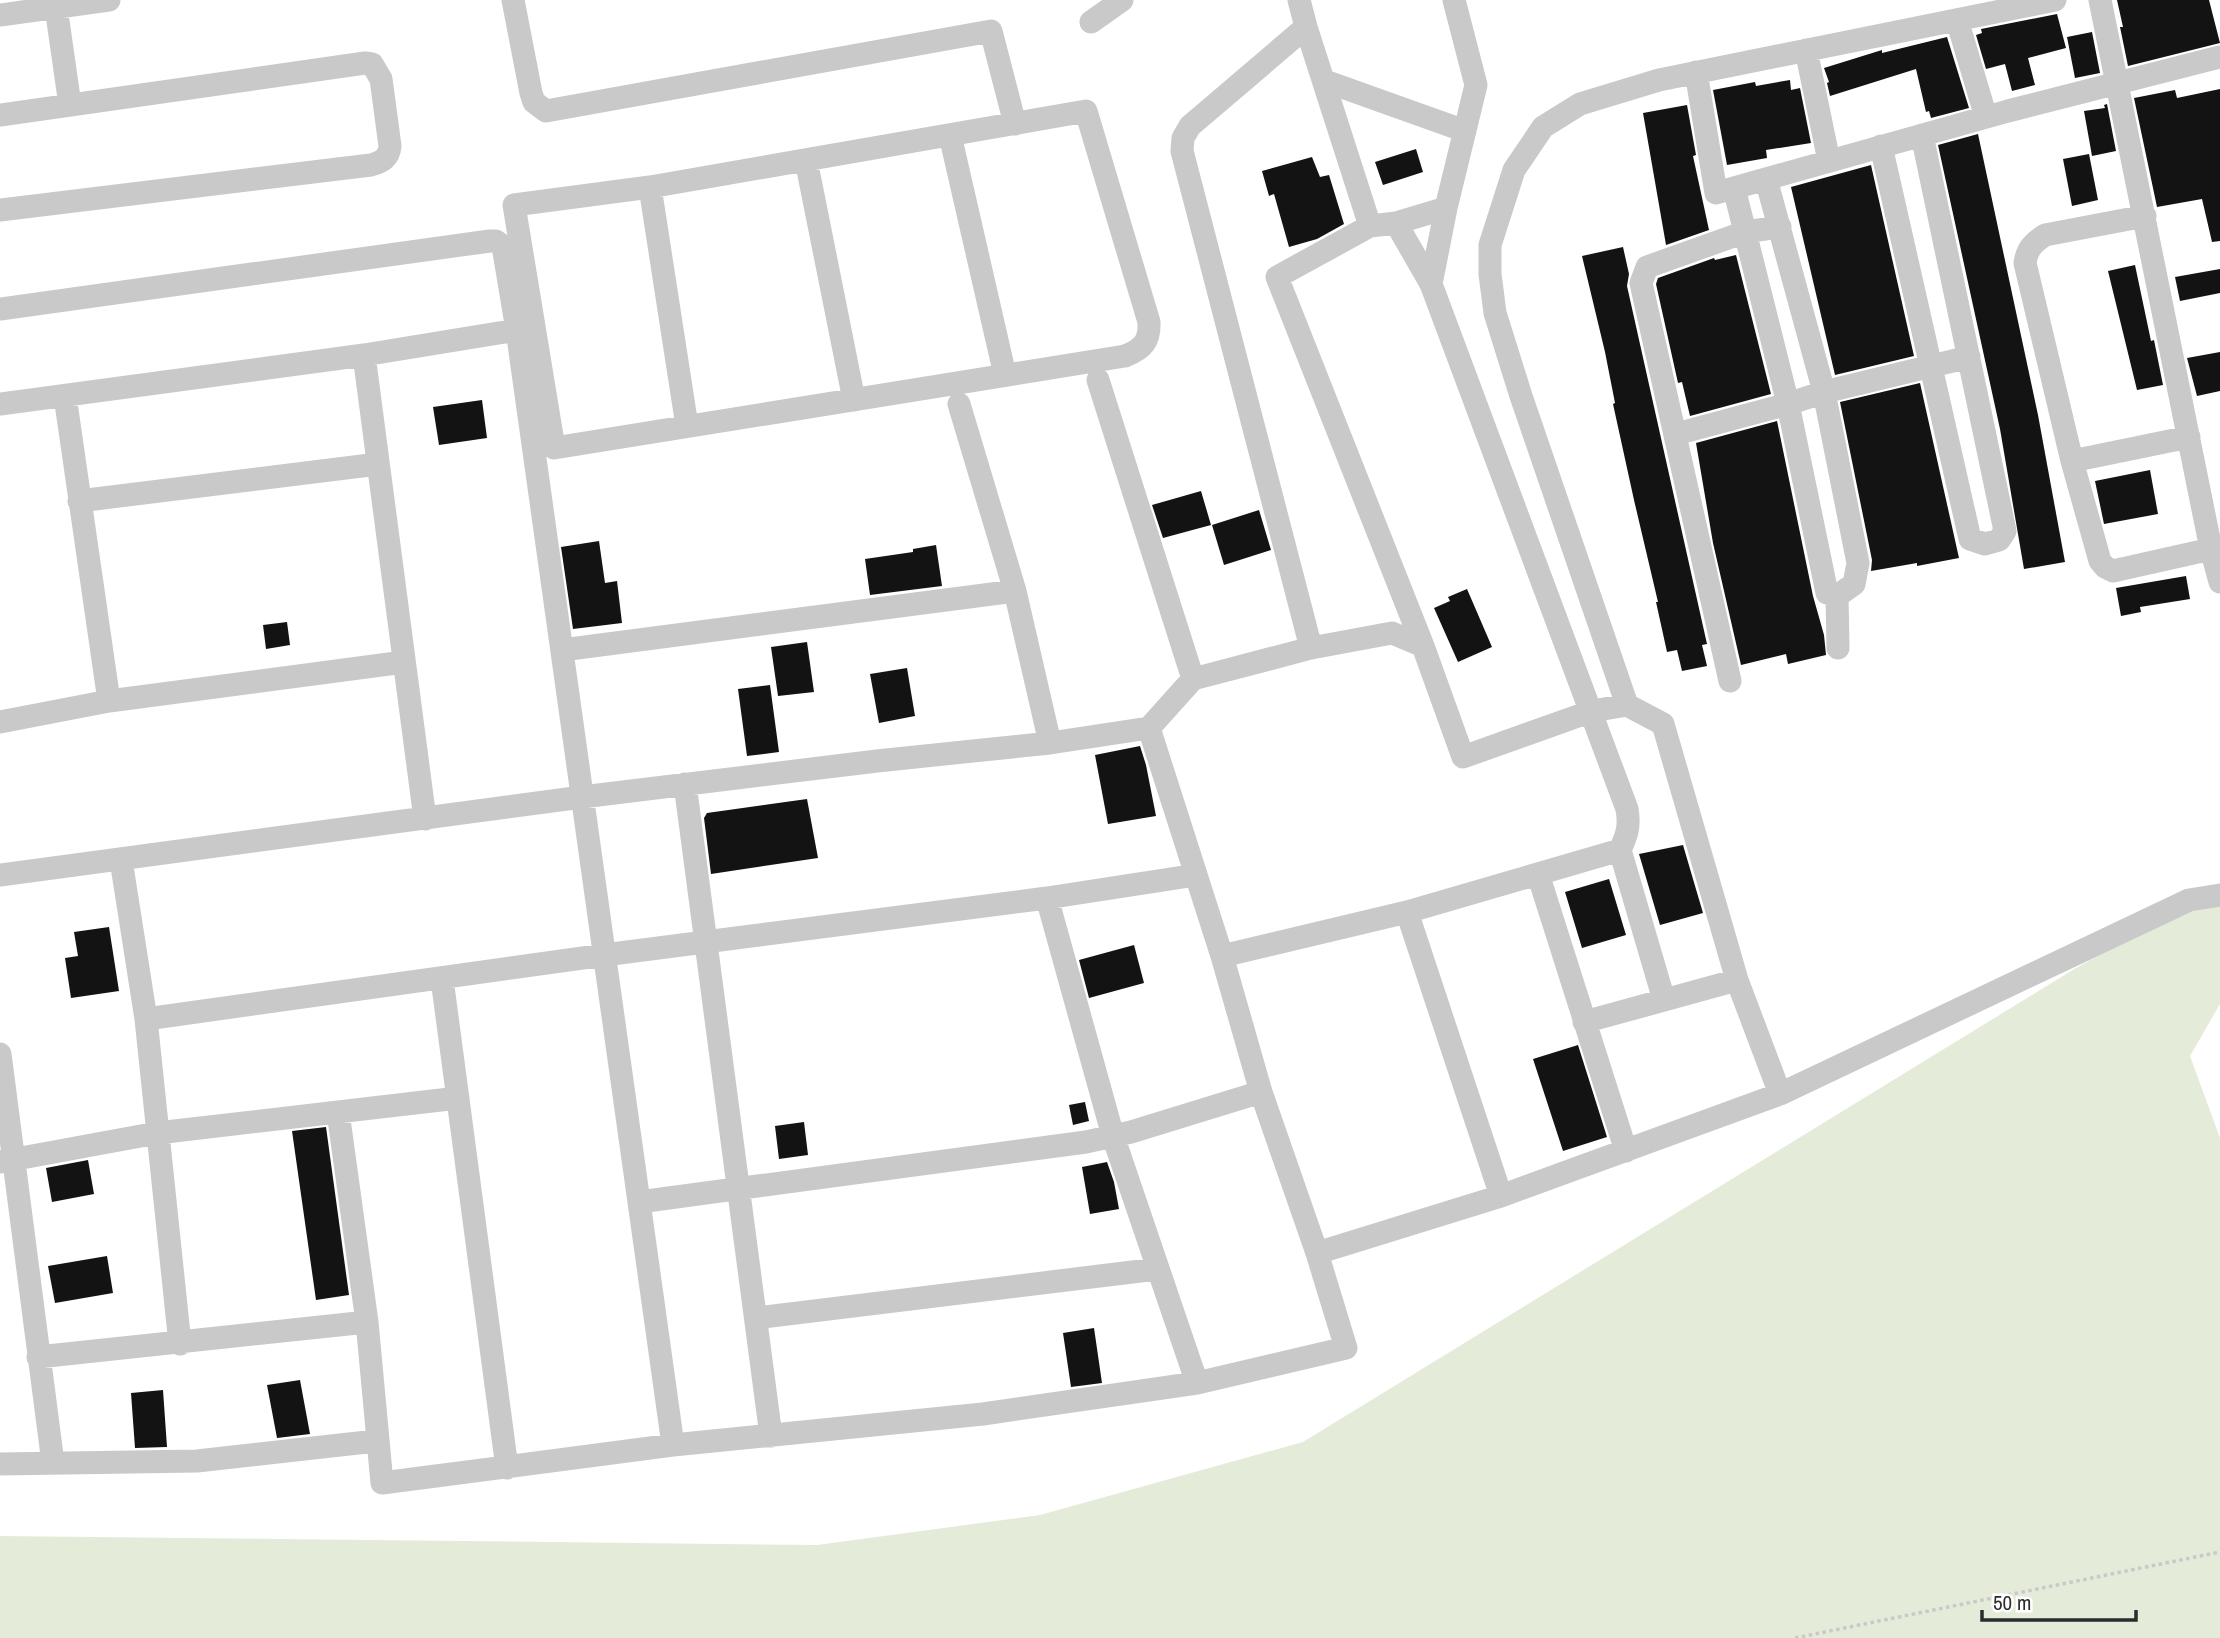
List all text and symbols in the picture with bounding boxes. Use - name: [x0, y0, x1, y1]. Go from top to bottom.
- scale bar: [1982, 1578, 2136, 1622]
- text: 50 m: [1993, 1588, 2031, 1617]

